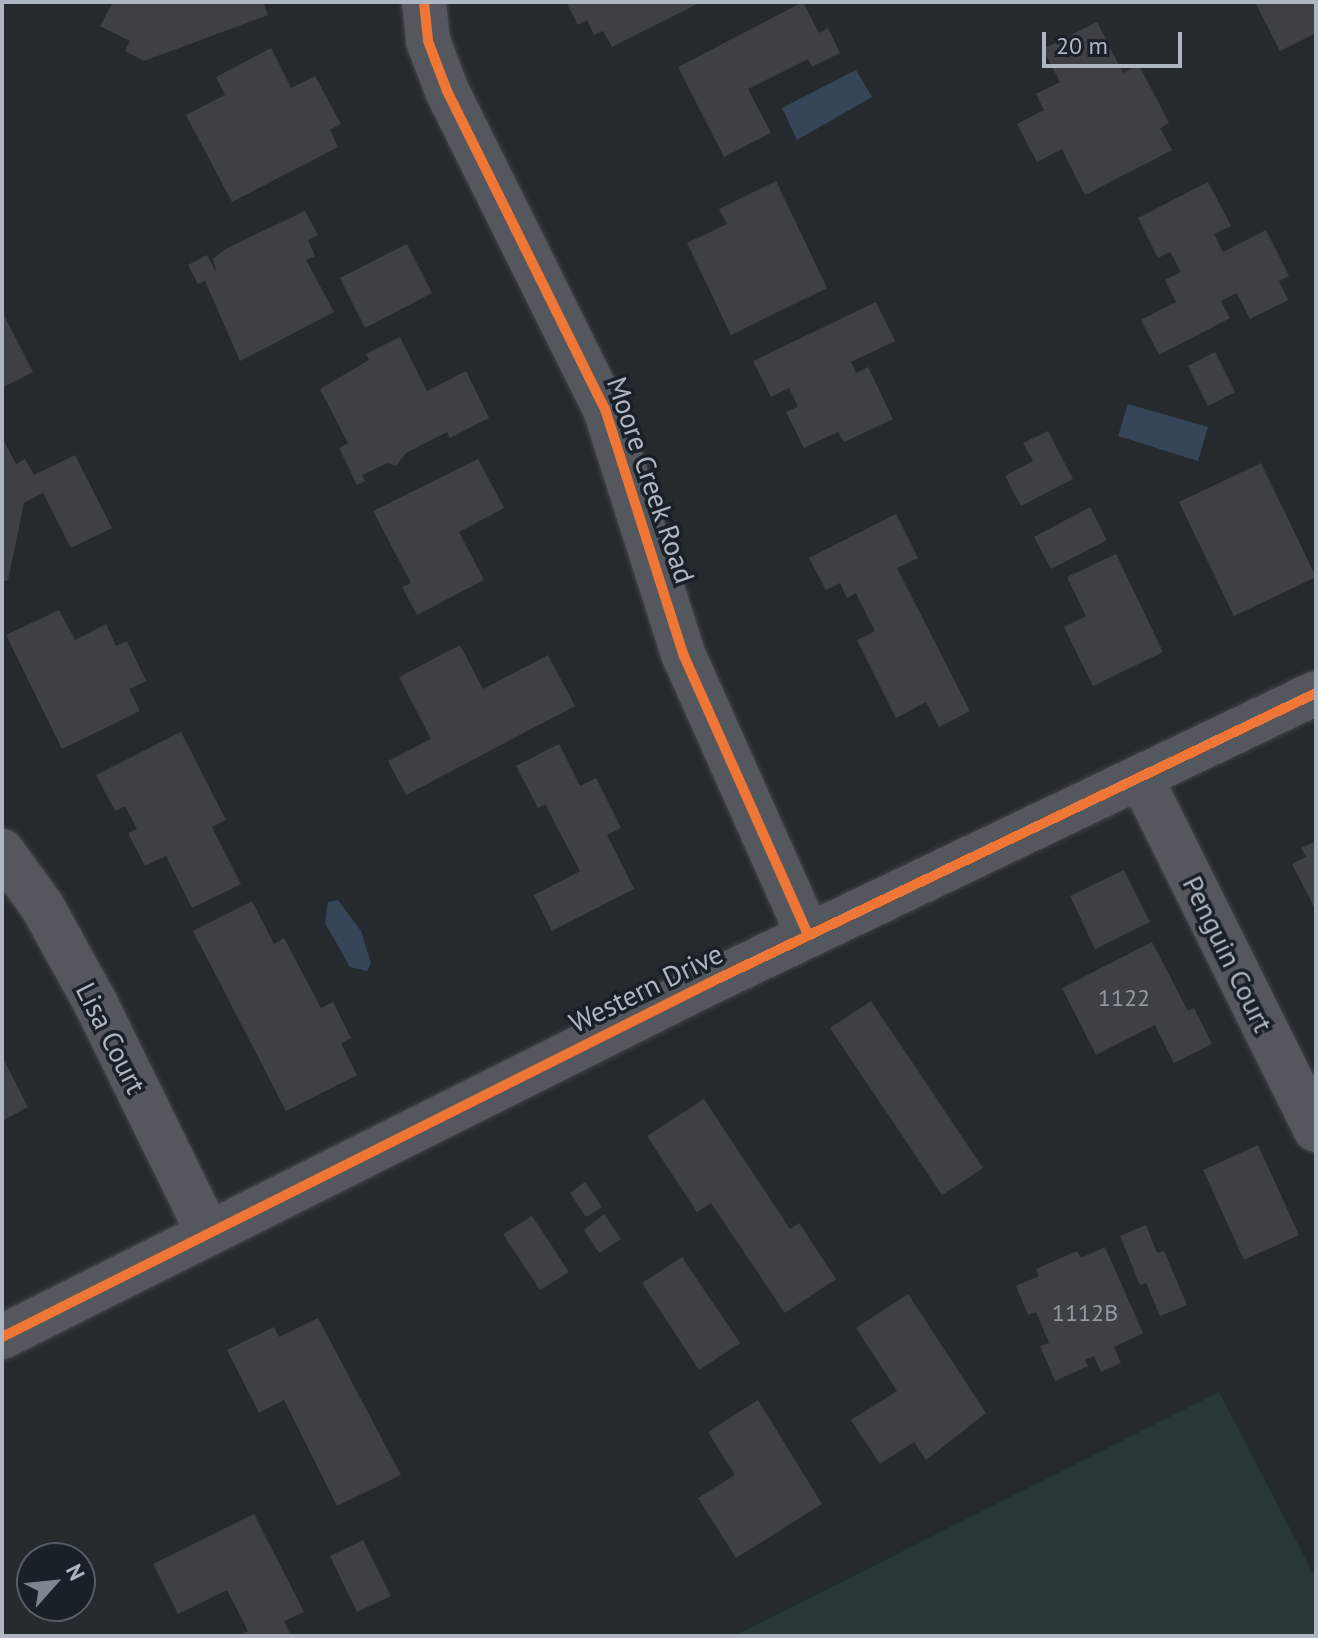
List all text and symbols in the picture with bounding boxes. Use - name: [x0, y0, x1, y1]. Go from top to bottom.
- scale bar: [1046, 16, 1186, 66]
- text: 20 m: [1056, 30, 1108, 61]
- street label: Moore Creek Road: [600, 372, 702, 588]
- street label: Penguin Court: [1176, 870, 1280, 1038]
- street label: Western Drive: [564, 936, 728, 1040]
- street label: Lisa Court: [69, 977, 153, 1099]
- house number: 1122: [1098, 984, 1150, 1012]
- house number: 1112B: [1052, 1299, 1118, 1327]
- north arrow: [16, 1542, 96, 1622]
- text: N: [60, 1559, 91, 1585]

